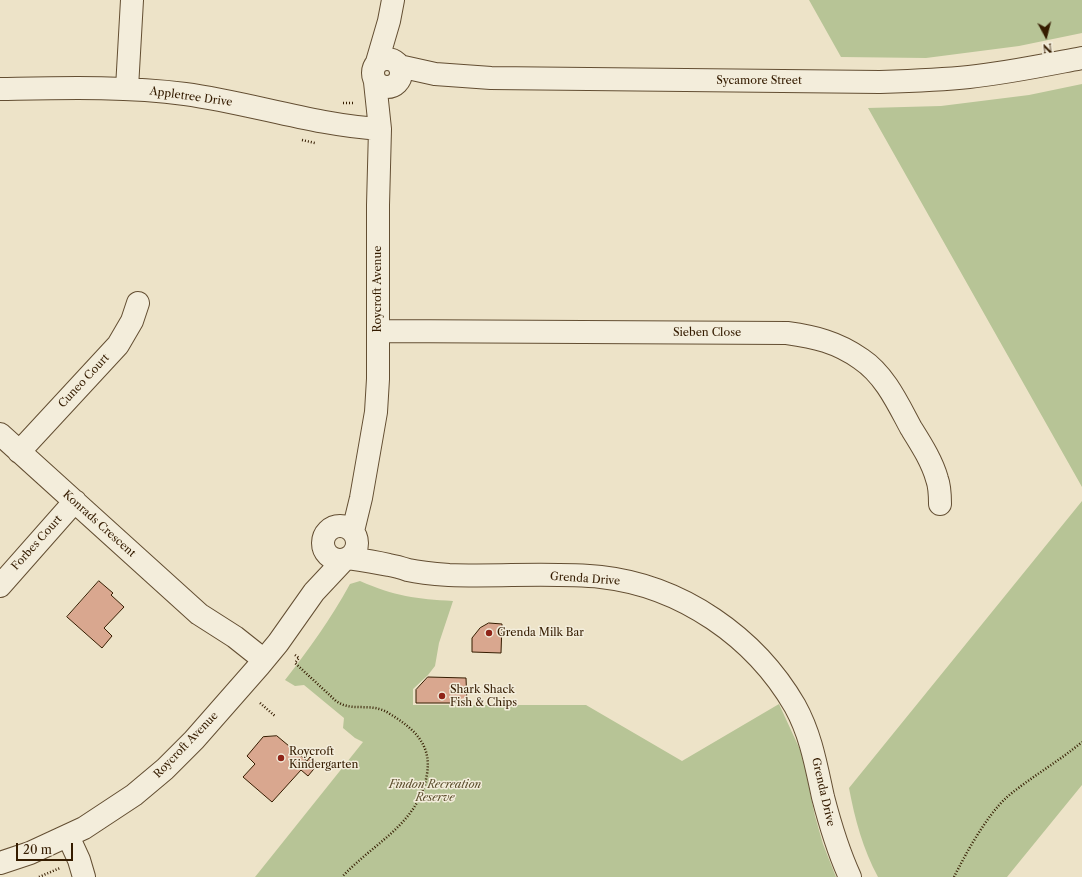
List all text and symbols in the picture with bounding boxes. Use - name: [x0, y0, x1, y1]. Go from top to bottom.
- north arrow: [1026, 16, 1066, 56]
- text: N: [1042, 40, 1053, 55]
- street label: Sycamore Street: [716, 74, 802, 88]
- street label: Appletree Drive: [149, 85, 233, 109]
- street label: Roycroft Avenue: [371, 246, 385, 332]
- street label: Sieben Close: [673, 326, 741, 340]
- street label: Cuneo Court: [56, 351, 112, 411]
- street label: Konrads Crescent: [60, 488, 138, 560]
- street label: Forbes Court: [9, 513, 65, 573]
- street label: Grenda Drive: [549, 570, 621, 588]
- place label: Grenda Milk Bar: [497, 626, 584, 640]
- marker: Grenda Milk Bar: [484, 628, 494, 638]
- place label: Shark Shack Fish & Chips: [450, 683, 517, 709]
- marker: Shark Shack Fish & Chips: [437, 691, 447, 701]
- street label: Roycroft Avenue: [151, 709, 221, 781]
- place label: Roycroft Kindergarten: [289, 745, 358, 771]
- marker: Roycroft Kindergarten: [276, 753, 286, 763]
- street label: Grenda Drive: [809, 756, 837, 828]
- park label: Findon Recreation Reserve: [389, 778, 481, 804]
- scale bar: [18, 835, 75, 861]
- text: 20 m: [23, 842, 52, 857]

